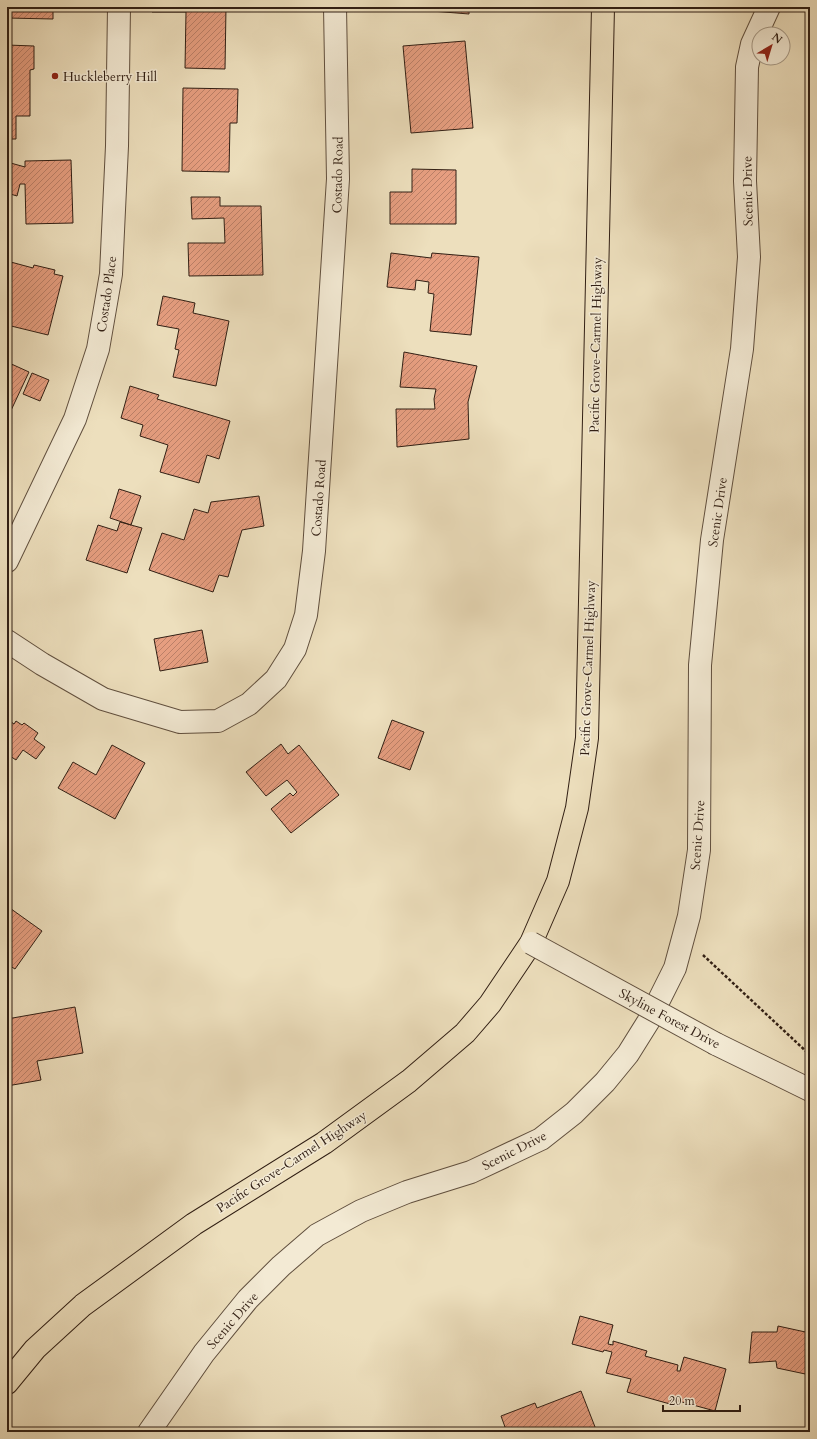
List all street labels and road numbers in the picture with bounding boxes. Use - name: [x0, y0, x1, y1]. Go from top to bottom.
- street label: Costado Road: [328, 136, 348, 214]
- street label: Scenic Drive: [738, 156, 758, 226]
- street label: Costado Place: [93, 255, 121, 333]
- street label: Pacific Grove-Carmel Highway: [585, 257, 607, 433]
- street label: Costado Road: [307, 459, 331, 537]
- street label: Scenic Drive: [704, 476, 732, 548]
- street label: Pacific Grove-Carmel Highway: [576, 580, 600, 756]
- street label: Scenic Drive: [687, 799, 709, 871]
- street label: Skyline Forest Drive: [616, 985, 724, 1053]
- street label: Pacific Grove-Carmel Highway: [213, 1106, 370, 1217]
- street label: Scenic Drive: [479, 1127, 550, 1175]
- street label: Scenic Drive: [203, 1288, 263, 1353]

